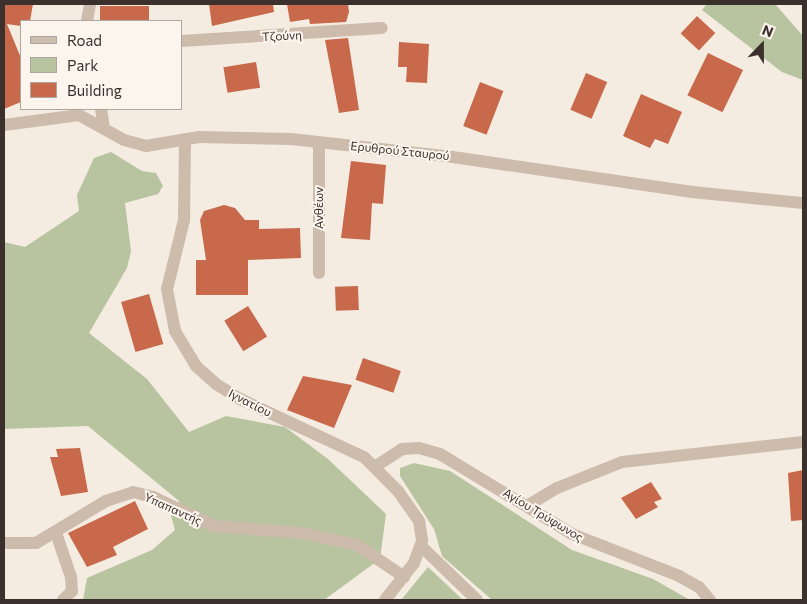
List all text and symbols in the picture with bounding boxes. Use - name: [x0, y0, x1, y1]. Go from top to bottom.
- legend: [20, 20, 182, 110]
- north arrow: [737, 20, 787, 70]
- text: N: [760, 21, 776, 40]
- street label: Τζούνη: [262, 28, 302, 44]
- text: Road: [67, 31, 102, 49]
- text: Park: [67, 56, 98, 74]
- text: Building: [67, 81, 122, 99]
- street label: Ερυθρού Σταυρού: [350, 139, 450, 163]
- street label: Ανθέων: [312, 187, 326, 229]
- street label: Ιγνατίου: [226, 386, 274, 420]
- street label: Αγίου Τρύφωνος: [500, 485, 586, 545]
- street label: Υπαπαντής: [142, 490, 204, 528]

